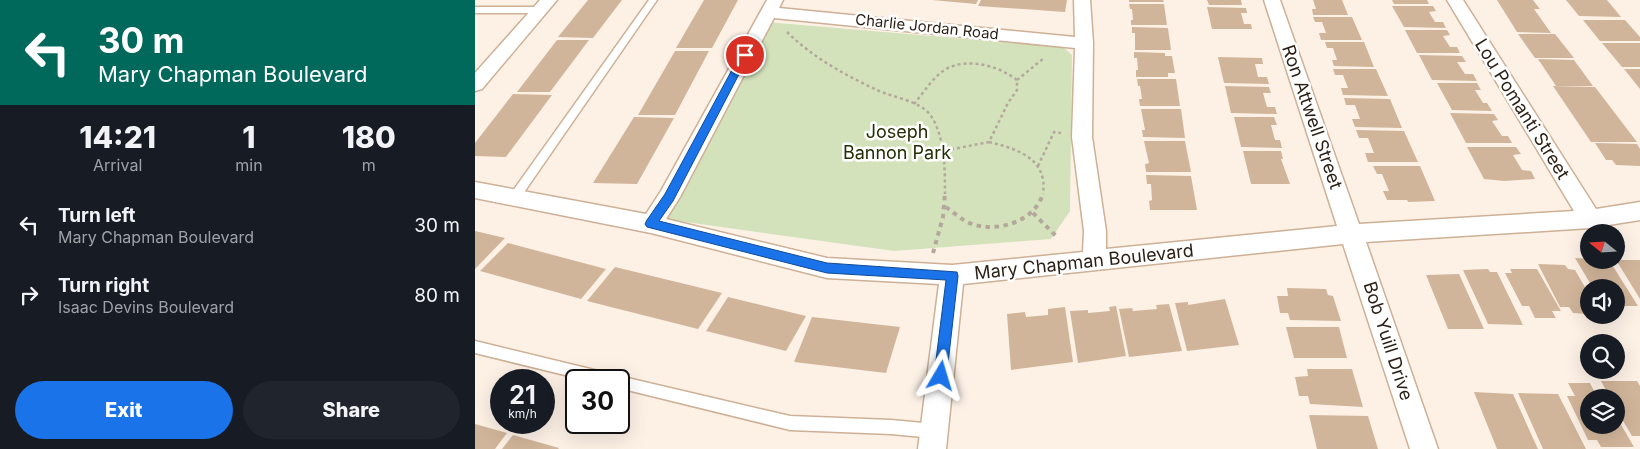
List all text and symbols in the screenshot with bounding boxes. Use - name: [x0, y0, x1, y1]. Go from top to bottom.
- street label: Charlie Jordan Road: [854, 10, 1000, 43]
- text: 30 m: [98, 19, 184, 61]
- icon: left: [15, 20, 80, 85]
- pin: [724, 34, 766, 76]
- street label: Lou Pomanti Street: [1471, 35, 1574, 183]
- icon: arrive: [731, 41, 759, 69]
- street label: Ron Attwell Street: [1278, 42, 1347, 192]
- text: Mary Chapman Boulevard: [98, 61, 367, 87]
- text: 14:21: [79, 119, 156, 155]
- text: 1: [242, 119, 256, 155]
- text: 180: [342, 119, 396, 155]
- park label: Joseph Bannon Park: [843, 121, 951, 163]
- text: Arrival: [93, 155, 142, 175]
- text: min: [235, 155, 263, 175]
- text: m: [362, 155, 376, 175]
- text: Turn left: [58, 204, 136, 227]
- icon: left: [15, 211, 43, 239]
- text: 30 m: [414, 214, 460, 237]
- north arrow: [1580, 224, 1625, 269]
- map controls: [1580, 224, 1625, 434]
- text: Mary Chapman Boulevard: [58, 227, 254, 247]
- street label: Mary Chapman Boulevard: [973, 240, 1195, 283]
- text: Turn right: [58, 274, 149, 297]
- street label: Bob Yuill Drive: [1359, 279, 1418, 403]
- button: sound: [1580, 279, 1625, 324]
- icon: right: [15, 281, 43, 309]
- text: 80 m: [414, 284, 460, 307]
- text: Isaac Devins Boulevard: [58, 297, 234, 317]
- button: search: [1580, 334, 1625, 379]
- position arrow: [914, 349, 966, 401]
- speed limit sign: 30: [565, 369, 630, 434]
- text: 21: [509, 380, 536, 410]
- button: Exit: [15, 381, 233, 439]
- button: Share: [243, 381, 460, 439]
- button: layers: [1580, 389, 1625, 434]
- text: km/h: [508, 406, 537, 421]

